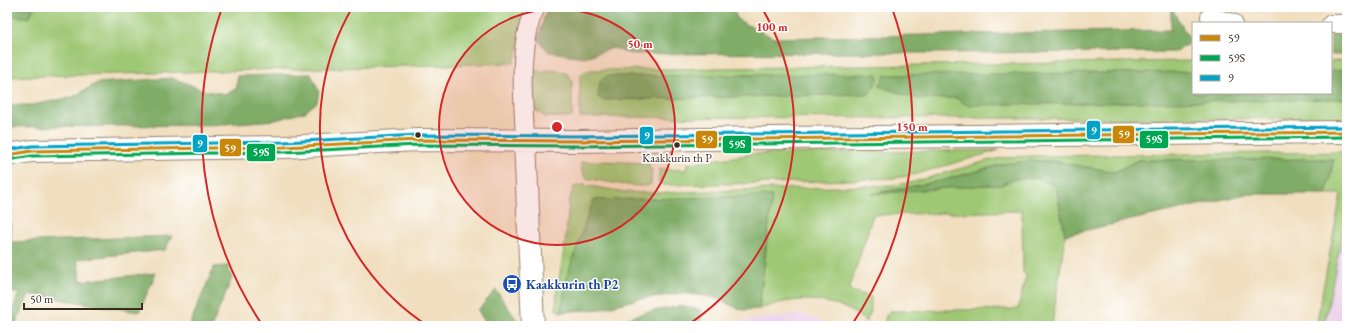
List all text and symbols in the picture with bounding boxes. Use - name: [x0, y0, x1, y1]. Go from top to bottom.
- text: 100 m: [756, 19, 788, 35]
- legend: [1192, 22, 1332, 94]
- text: 59: [1228, 30, 1240, 46]
- text: 50 m: [627, 36, 653, 52]
- text: 59S: [1228, 50, 1246, 66]
- text: 9: [1228, 70, 1234, 86]
- text: 150 m: [896, 119, 928, 135]
- centre of rings: [550, 120, 564, 134]
- line badge: 9: [1086, 120, 1101, 140]
- text: 9: [1091, 123, 1097, 137]
- line badge: 59: [1112, 125, 1135, 144]
- line badge: 9: [639, 126, 654, 145]
- text: 59: [1118, 127, 1130, 141]
- text: 9: [644, 128, 650, 142]
- unlabelled marker: [413, 130, 423, 140]
- line badge: 59: [695, 130, 718, 149]
- line badge: 59S: [1139, 130, 1169, 149]
- text: 59: [701, 132, 713, 146]
- text: 59S: [1145, 132, 1163, 146]
- line badge: 9: [192, 134, 208, 153]
- line badge: 59S: [722, 135, 752, 154]
- text: 9: [197, 136, 203, 150]
- text: 59S: [728, 137, 746, 151]
- line badge: 59: [219, 138, 242, 157]
- marker: Kaakkurin th P: [672, 140, 682, 150]
- text: 59: [224, 141, 236, 155]
- line badge: 59S: [246, 143, 276, 162]
- text: 59S: [252, 145, 270, 159]
- place label: Kaakkurin th P: [642, 150, 712, 166]
- bus stop icon: Kaakkurin th P2: [501, 273, 523, 295]
- place label: Kaakkurin th P2: [526, 276, 618, 293]
- scale bar: [24, 285, 142, 311]
- text: 50 m: [30, 291, 54, 307]

